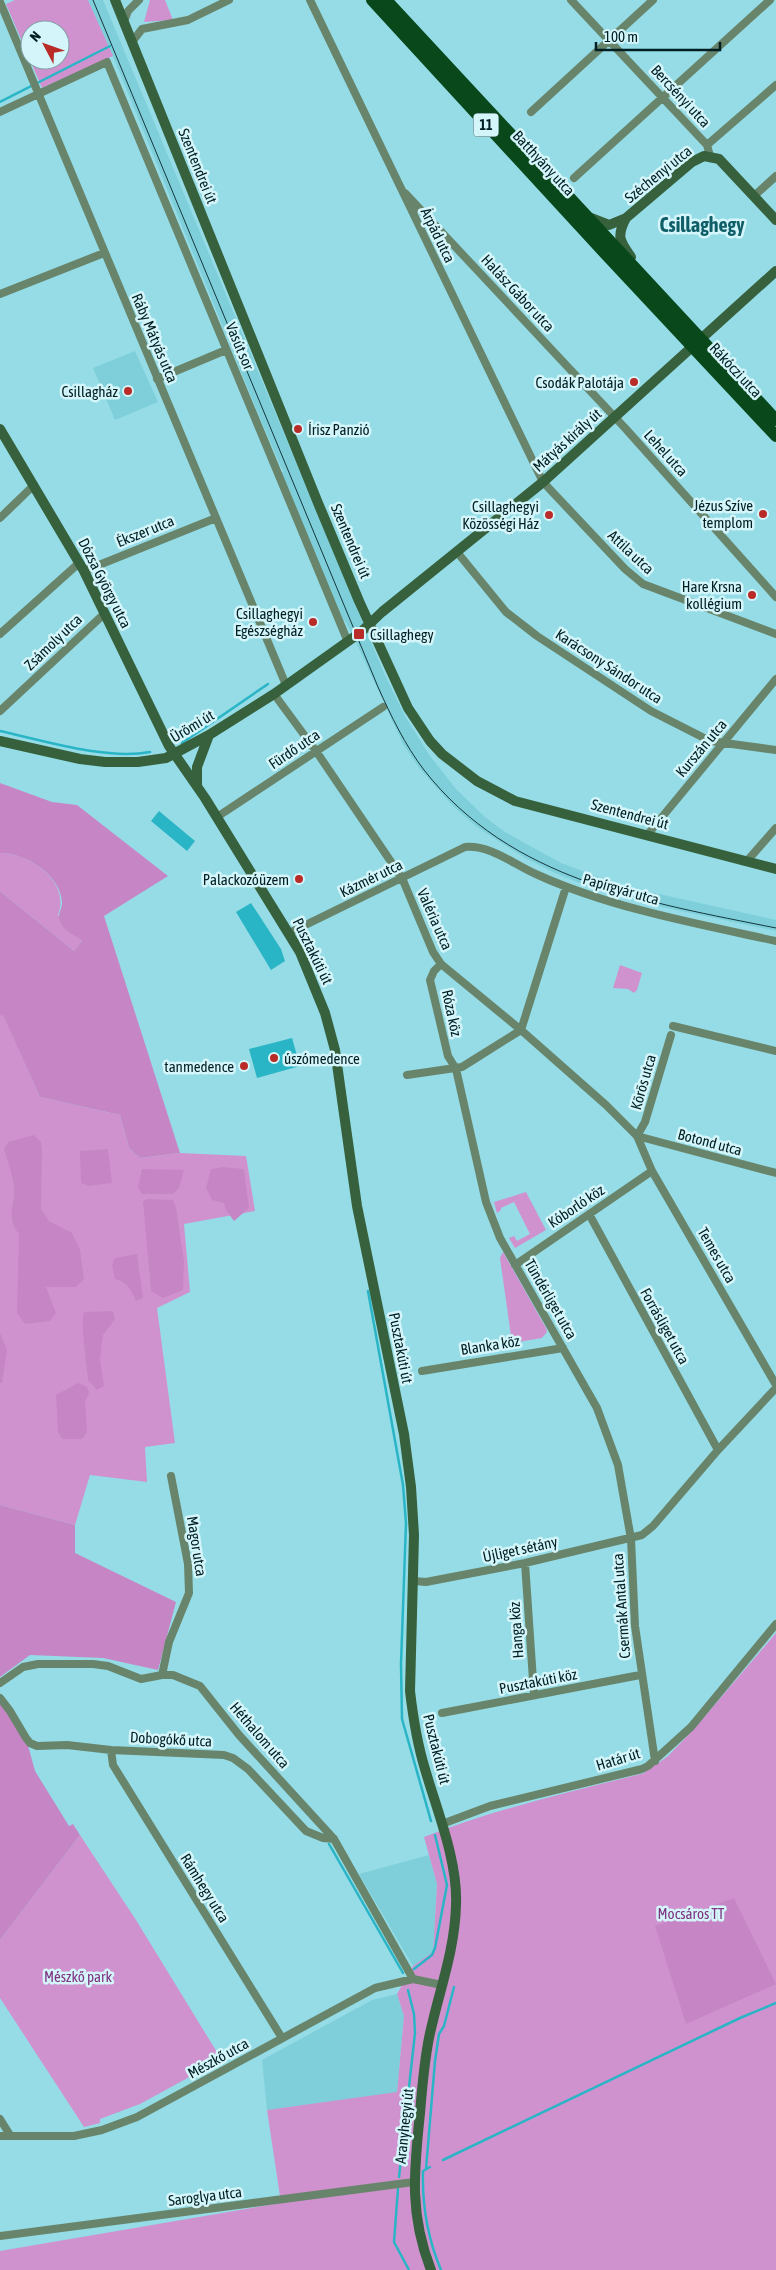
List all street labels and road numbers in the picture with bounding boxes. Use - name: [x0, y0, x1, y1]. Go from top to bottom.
- street label: Bercsényi utca: [648, 61, 714, 131]
- road number: 11: [474, 114, 498, 136]
- street label: Szentendrei út: [175, 126, 221, 206]
- street label: Batthyány utca: [510, 127, 578, 199]
- street label: Széchenyi utca: [621, 142, 695, 206]
- street label: Árpád utca: [417, 205, 459, 265]
- street label: Halász Gábor utca: [478, 251, 558, 335]
- street label: Ráby Mátyás utca: [129, 291, 181, 385]
- street label: Vasút sor: [222, 320, 258, 373]
- street label: Rákóczi utca: [707, 339, 765, 401]
- street label: Mátyás király út: [529, 405, 605, 475]
- street label: Lehel utca: [641, 426, 691, 480]
- street label: Szentendrei út: [328, 501, 374, 581]
- street label: Ékszer utca: [114, 512, 176, 550]
- street label: Attila utca: [605, 527, 657, 577]
- street label: Dózsa György utca: [75, 535, 135, 631]
- street label: Zsámoly utca: [21, 611, 85, 673]
- street label: Karácsony Sándor utca: [553, 625, 666, 707]
- street label: Ürömi út: [167, 706, 217, 746]
- street label: Kurszán utca: [672, 716, 730, 780]
- street label: Fürdő utca: [265, 726, 323, 772]
- street label: Szentendrei út: [589, 796, 671, 832]
- street label: Kázmér utca: [337, 856, 405, 900]
- street label: Papírgyár utca: [581, 870, 661, 908]
- street label: Valéria utca: [414, 886, 456, 952]
- street label: Pusztakúti út: [290, 915, 336, 987]
- street label: Róza köz: [439, 988, 465, 1039]
- street label: Körös utca: [627, 1052, 659, 1112]
- street label: Botond utca: [676, 1125, 744, 1159]
- street label: Kóborló köz: [545, 1181, 608, 1231]
- street label: Temes utca: [694, 1224, 740, 1286]
- street label: Tündérliget utca: [521, 1256, 581, 1342]
- street label: Forrásliget utca: [637, 1285, 693, 1367]
- street label: Pusztakúti út: [386, 1311, 416, 1385]
- street label: Blanka köz: [459, 1332, 521, 1358]
- street label: Magor utca: [184, 1515, 210, 1577]
- street label: Újliget sétány: [481, 1533, 559, 1565]
- street label: Csermák Antal utca: [609, 1553, 633, 1659]
- street label: Hanga köz: [505, 1601, 526, 1659]
- street label: Pusztakúti köz: [498, 1665, 579, 1697]
- street label: Héthalom utca: [227, 1699, 293, 1771]
- street label: Pusztakúti út: [420, 1712, 454, 1786]
- street label: Dobogókő utca: [130, 1728, 212, 1750]
- street label: Határ út: [594, 1744, 642, 1774]
- street label: Rámhegy utca: [177, 1850, 233, 1926]
- street label: Mészkő utca: [185, 2034, 251, 2082]
- street label: Aranyhegyi út: [392, 2087, 416, 2165]
- street label: Saroglya utca: [167, 2183, 243, 2209]

